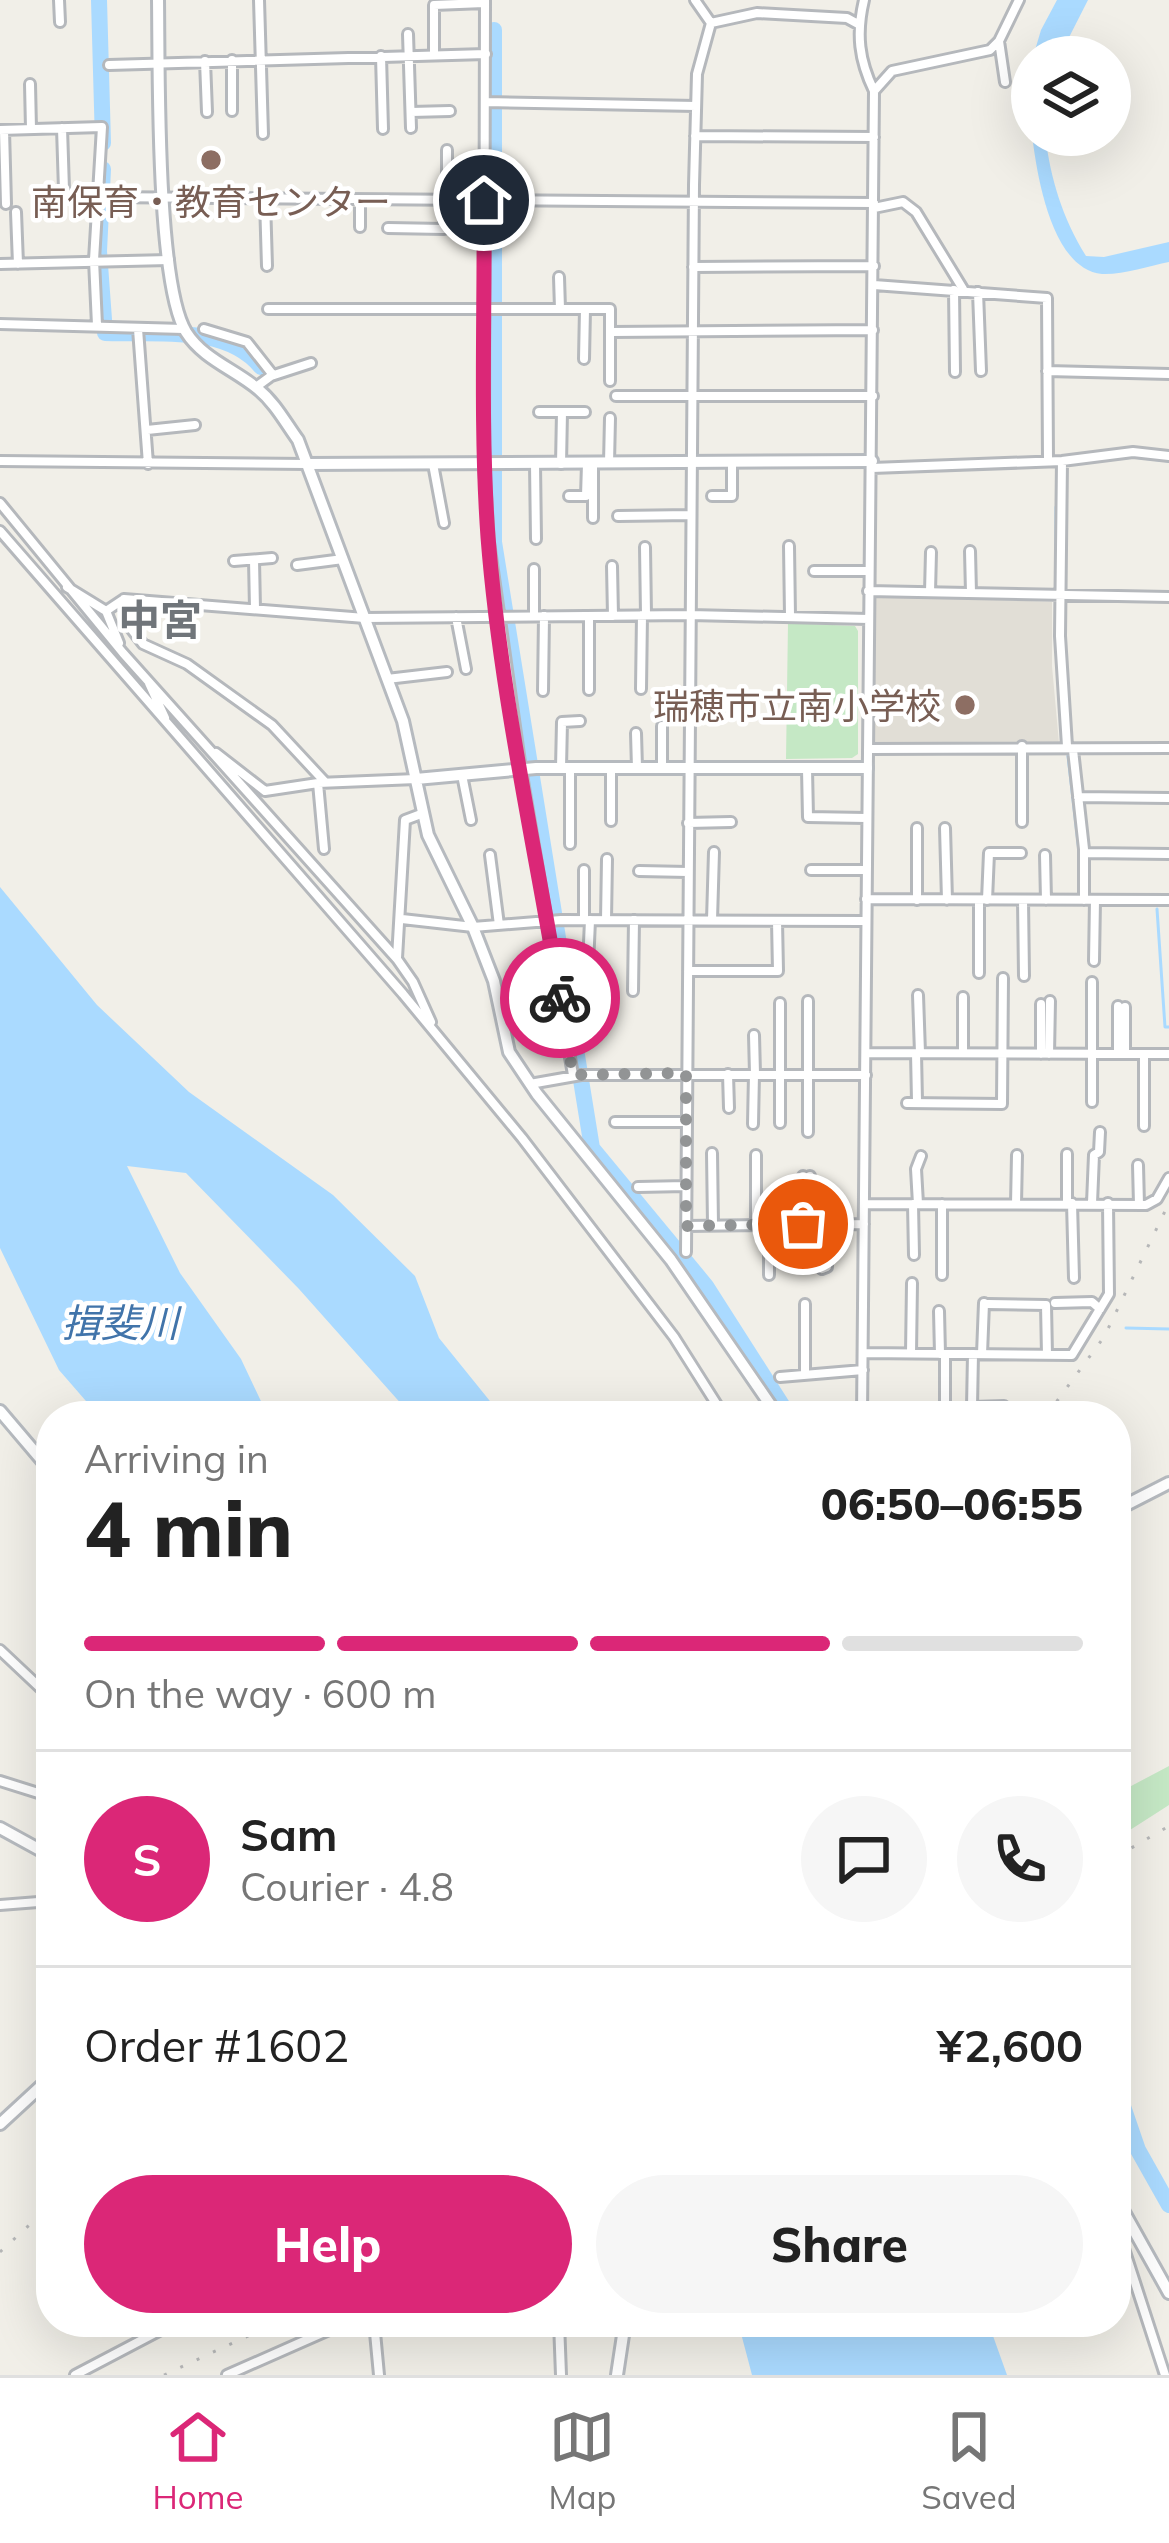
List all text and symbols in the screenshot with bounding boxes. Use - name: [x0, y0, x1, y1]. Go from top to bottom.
- map controls: [1011, 36, 1131, 156]
- button: layers: [1011, 36, 1131, 156]
- marker: 南保育・教育センター: [198, 147, 224, 173]
- pin: [433, 149, 535, 251]
- icon: home: [451, 167, 517, 233]
- place label: 南保育・教育センター: [31, 179, 391, 224]
- district label: 中宮: [118, 593, 202, 646]
- place label: 瑞穂市立南小学校: [653, 683, 941, 728]
- marker: 瑞穂市立南小学校: [952, 692, 978, 718]
- courier: [500, 938, 620, 1058]
- icon: bike: [527, 965, 593, 1031]
- pin: [752, 1173, 854, 1275]
- icon: bag: [770, 1191, 836, 1257]
- water label: 揖斐川: [61, 1298, 182, 1347]
- text: Arriving in: [84, 1434, 269, 1483]
- text: 06:50–06:55: [821, 1475, 1083, 1531]
- text: 4 min: [84, 1479, 293, 1577]
- text: On the way · 600 m: [84, 1669, 436, 1718]
- button: chat: [801, 1796, 927, 1922]
- button: phone: [957, 1796, 1083, 1922]
- text: Sam: [240, 1806, 337, 1862]
- text: S: [132, 1831, 162, 1887]
- text: Courier · 4.8: [240, 1862, 454, 1911]
- text: Order #1602: [84, 2017, 349, 2073]
- text: ¥2,600: [937, 2017, 1083, 2073]
- button: Help: [84, 2175, 572, 2313]
- button: Share: [596, 2175, 1083, 2313]
- tab: Home: [152, 2404, 244, 2517]
- tab: Map: [548, 2404, 616, 2517]
- tab: Saved: [921, 2404, 1017, 2517]

